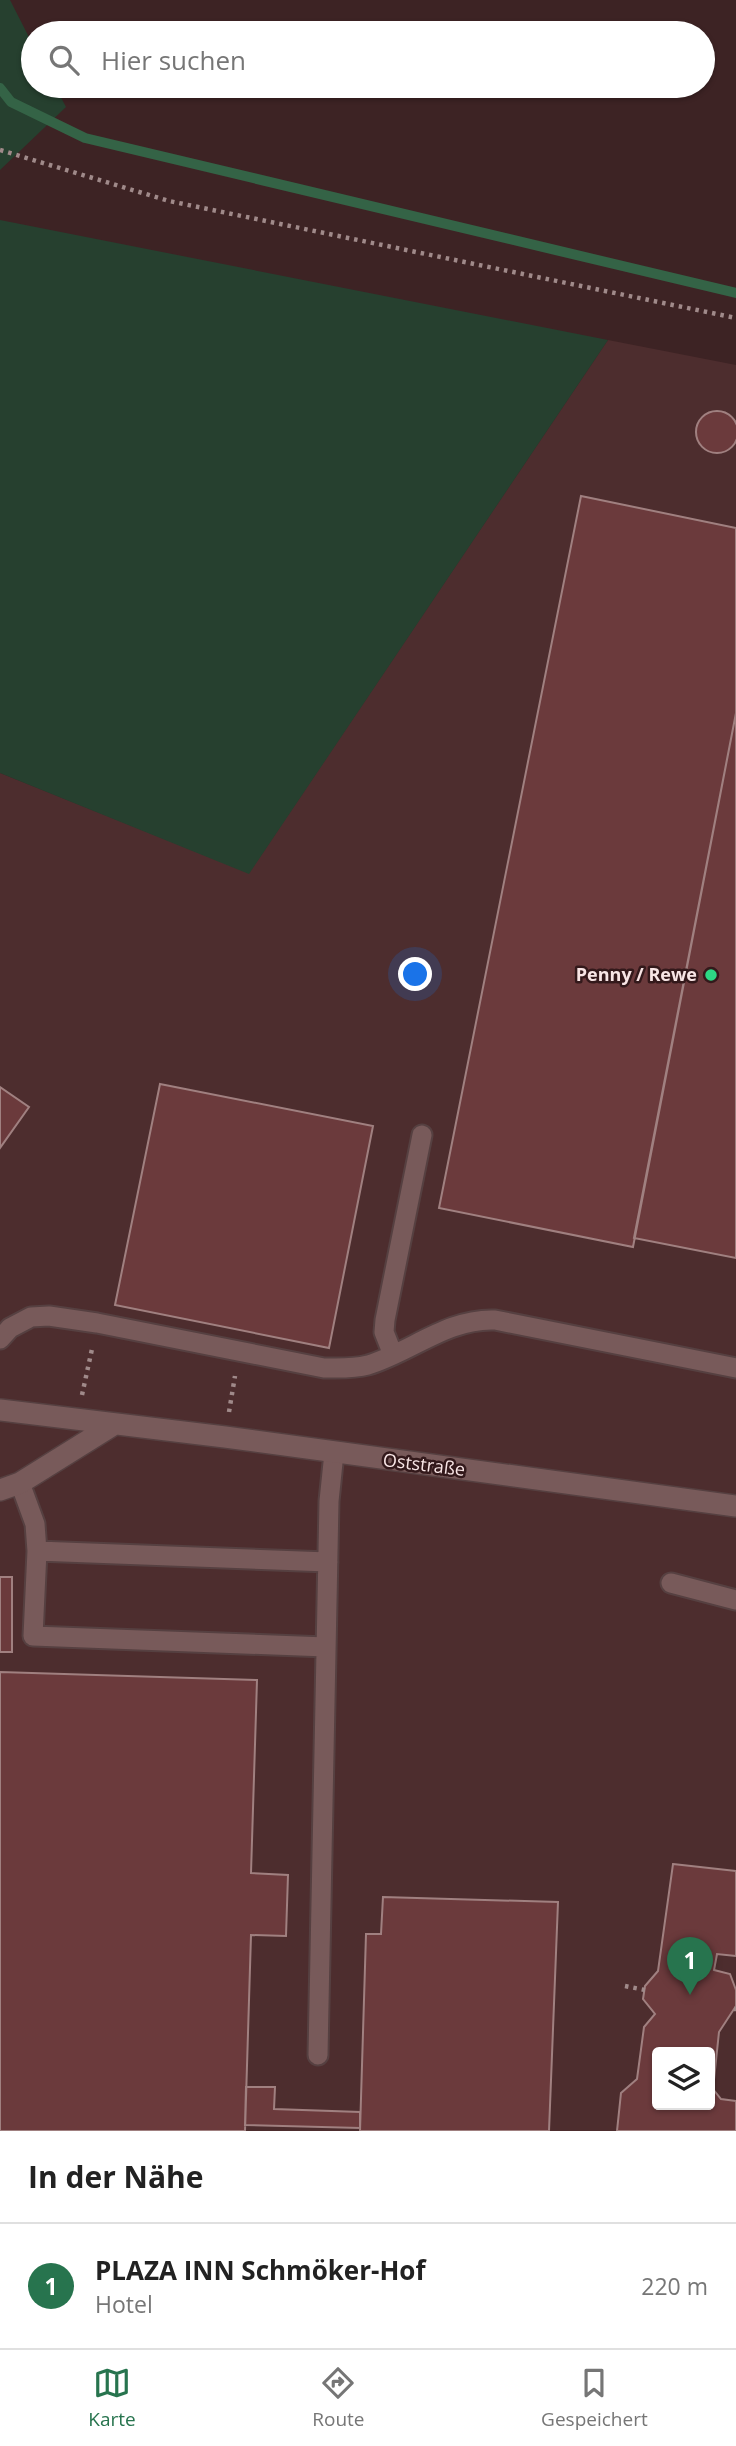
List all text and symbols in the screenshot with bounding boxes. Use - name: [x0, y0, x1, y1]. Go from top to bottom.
- search box: [21, 21, 715, 98]
- icon: search: [45, 41, 83, 79]
- text: Hier suchen: [101, 42, 246, 78]
- your location: [398, 957, 432, 991]
- place label: Penny / Rewe: [576, 962, 697, 986]
- marker: Penny / Rewe: [703, 967, 719, 983]
- street label: Oststraße: [382, 1447, 467, 1481]
- pin: 1: [667, 1937, 713, 1995]
- map controls: [652, 2047, 715, 2110]
- button: layers: [652, 2047, 715, 2110]
- text: In der Nähe: [28, 2156, 204, 2197]
- text: PLAZA INN Schmöker-Hof: [95, 2252, 425, 2288]
- text: 1: [44, 2270, 58, 2302]
- text: 220 m: [641, 2270, 708, 2302]
- text: Hotel: [95, 2288, 153, 2320]
- tab: Karte: [88, 2364, 136, 2432]
- tab: Route: [312, 2364, 365, 2432]
- tab: Gespeichert: [541, 2364, 648, 2432]

